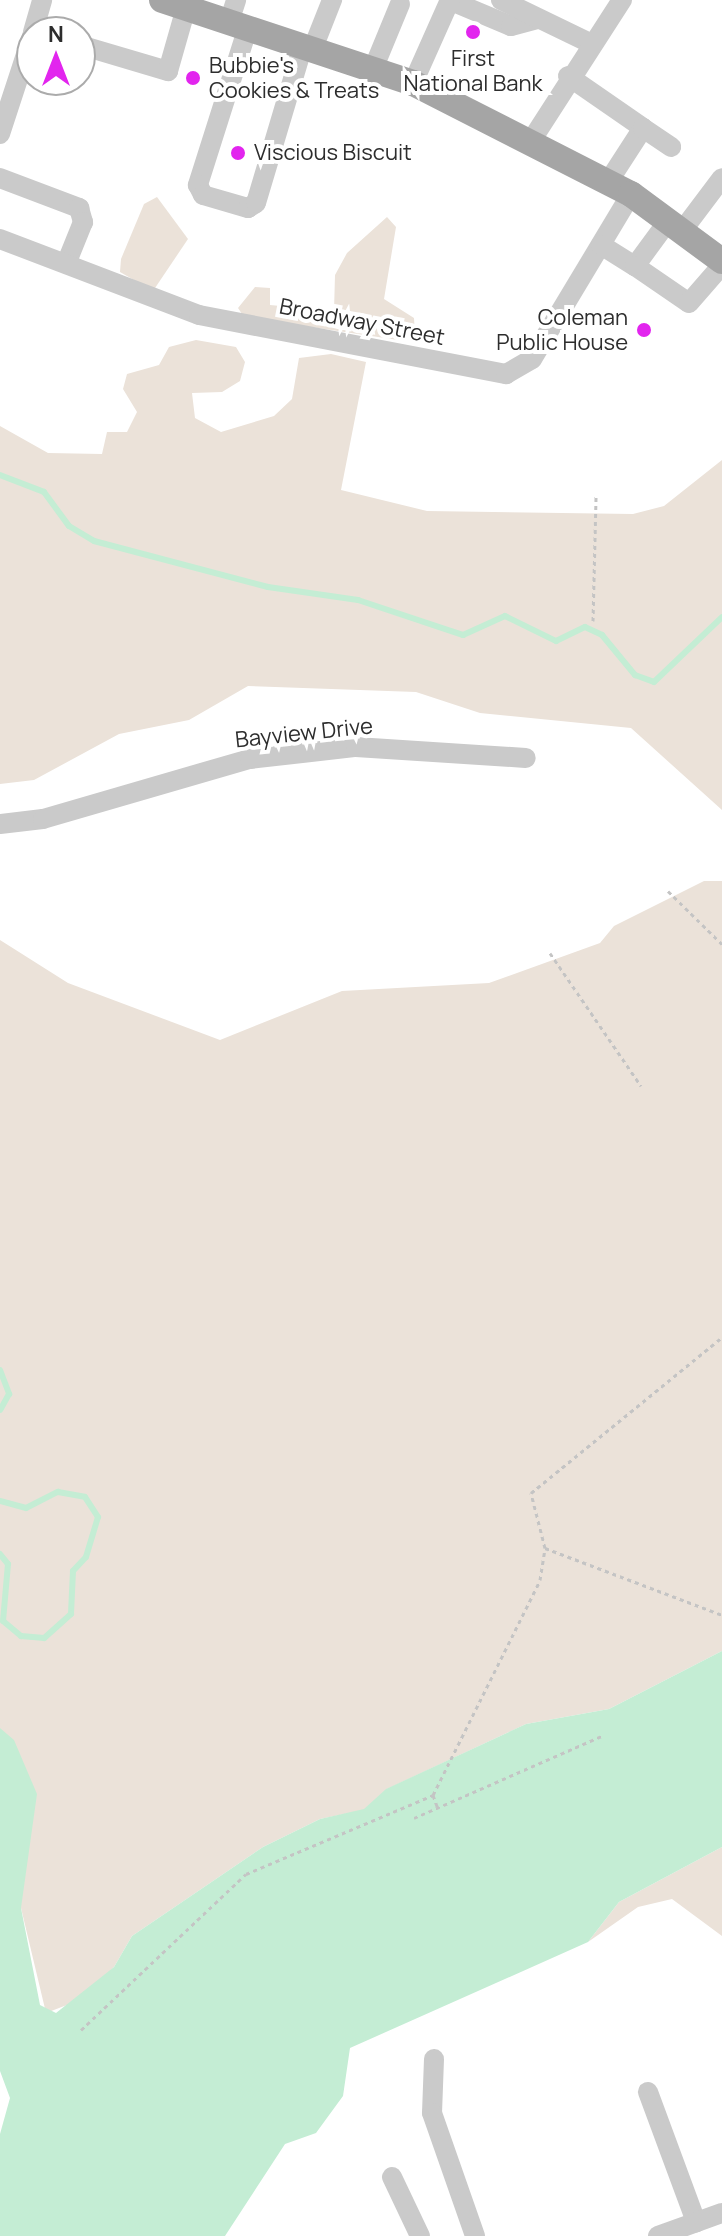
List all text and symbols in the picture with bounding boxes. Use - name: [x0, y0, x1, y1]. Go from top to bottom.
- north arrow: [16, 16, 96, 96]
- text: N: [48, 19, 64, 49]
- marker: First National Bank: [464, 23, 482, 41]
- place label: First National Bank: [404, 45, 542, 96]
- place label: Bubbie's Cookies & Treats: [209, 52, 379, 104]
- marker: Bubbie's Cookies & Treats: [184, 69, 202, 87]
- place label: Viscious Biscuit: [254, 140, 412, 166]
- marker: Viscious Biscuit: [229, 144, 247, 162]
- street label: Broadway Street: [277, 293, 447, 351]
- place label: Coleman Public House: [496, 304, 628, 356]
- marker: Coleman Public House: [635, 321, 653, 339]
- street label: Bayview Drive: [234, 713, 374, 753]

